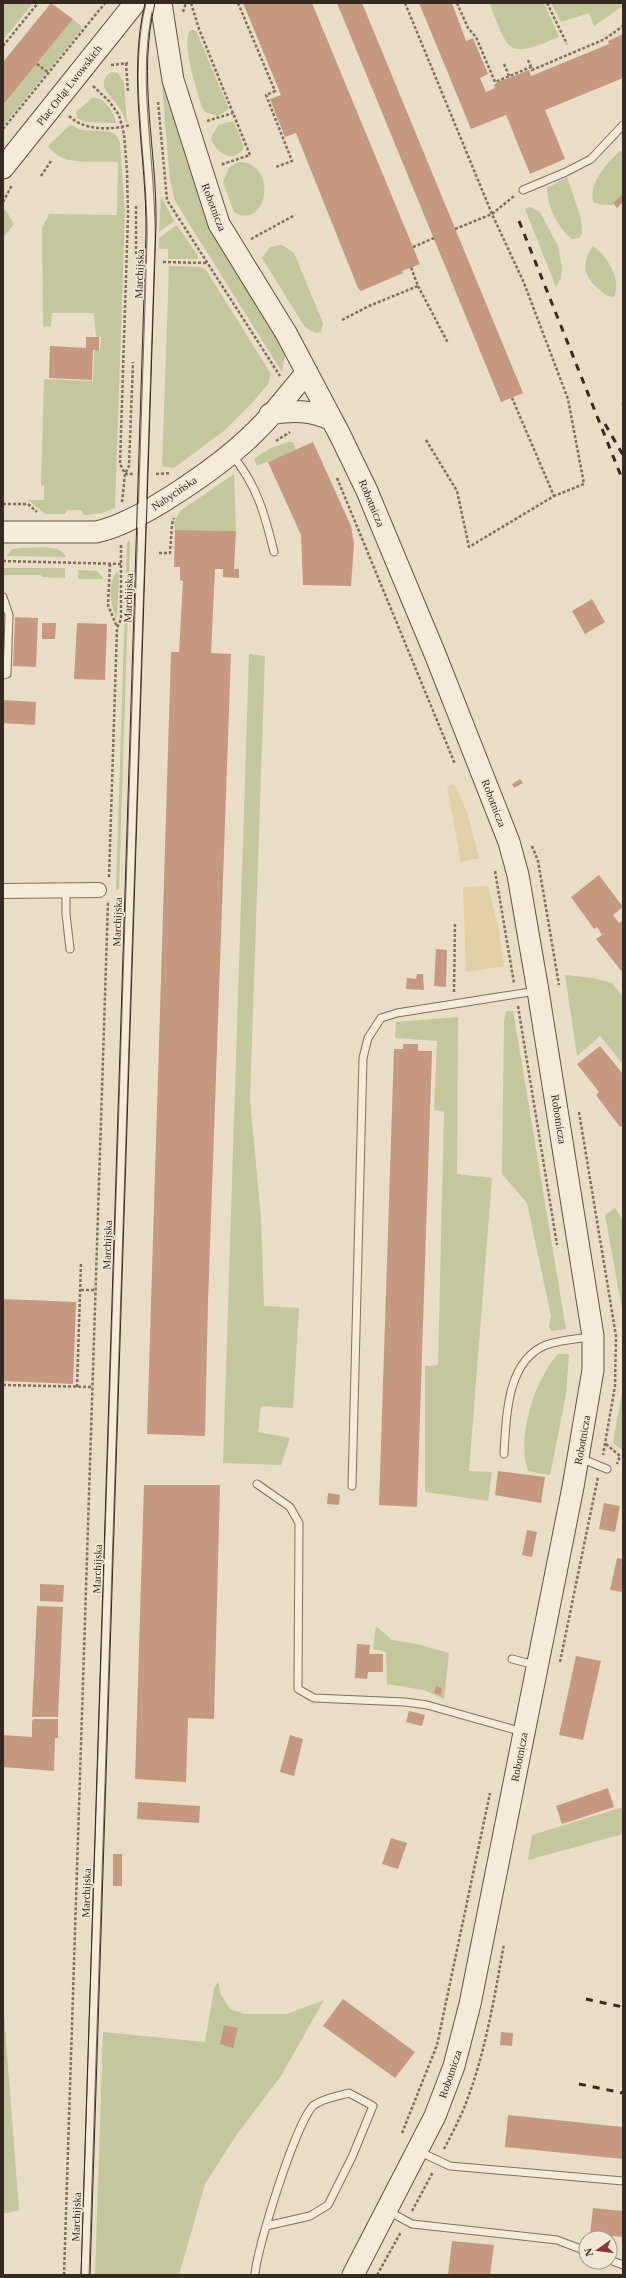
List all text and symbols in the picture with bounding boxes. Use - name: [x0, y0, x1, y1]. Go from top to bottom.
- street label: Plac Orląt Lwowskich: [34, 42, 104, 127]
- street label: Robotnicza: [199, 181, 229, 233]
- street label: Marchijska: [132, 249, 146, 299]
- street label: Nabycińska: [149, 473, 199, 512]
- street label: Robotnicza: [357, 478, 387, 529]
- street label: Marchijska: [121, 573, 135, 623]
- street label: Robotnicza: [479, 777, 509, 829]
- street label: Marchijska: [110, 897, 124, 947]
- street label: Robotnicza: [549, 1093, 569, 1145]
- street label: Marchijska: [100, 1220, 114, 1270]
- street label: Robotnicza: [572, 1414, 592, 1466]
- street label: Marchijska: [90, 1544, 104, 1594]
- street label: Robotnicza: [508, 1731, 530, 1783]
- street label: Marchijska: [79, 1868, 93, 1918]
- street label: Robotnicza: [436, 2048, 464, 2100]
- street label: Marchijska: [69, 2192, 83, 2242]
- north arrow: [578, 2230, 618, 2270]
- text: N: [582, 2247, 595, 2258]

